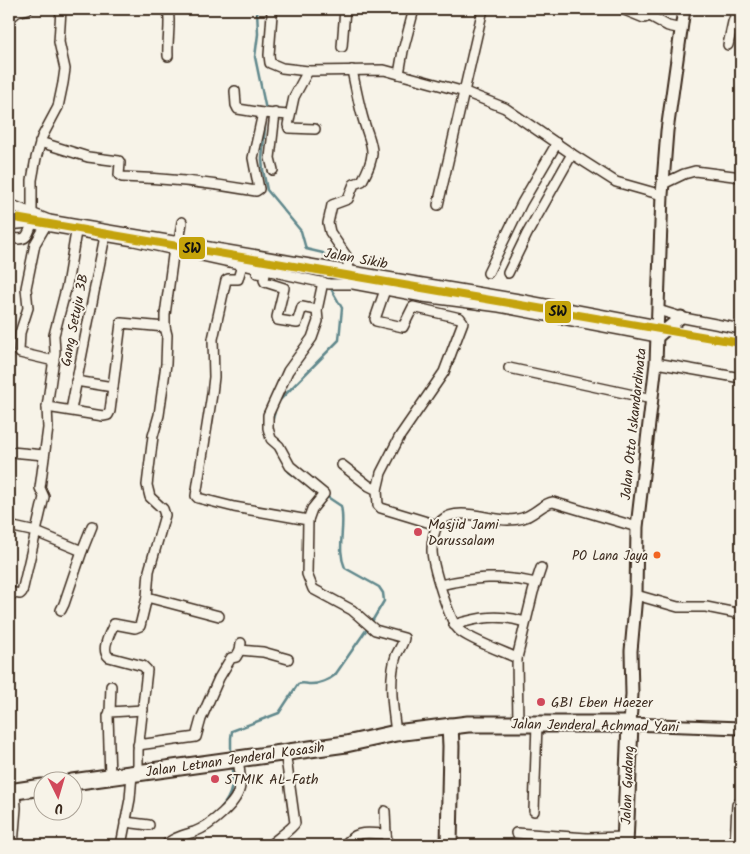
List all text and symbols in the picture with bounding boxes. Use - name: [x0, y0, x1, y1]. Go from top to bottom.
- line badge: SW: [178, 236, 206, 260]
- text: SW: [183, 238, 201, 260]
- street label: Jalan Sikib: [322, 243, 390, 276]
- street label: Gang Setuju 3B: [55, 272, 95, 368]
- line badge: SW: [544, 300, 572, 324]
- text: SW: [549, 301, 567, 323]
- street label: Jalan Otto Iskandardinata: [615, 347, 653, 501]
- place label: Masjid Jami Darussalam: [428, 514, 499, 552]
- marker: Masjid Jami Darussalam: [412, 526, 424, 538]
- place label: PO Lana Jaya: [572, 546, 648, 567]
- marker: PO Lana Jaya: [652, 550, 662, 560]
- place label: GBI Eben Haezer: [551, 692, 654, 714]
- marker: GBI Eben Haezer: [535, 696, 547, 708]
- street label: Jalan Jenderal Achmad Yani: [511, 714, 680, 738]
- street label: Jalan Letnan Jenderal Kosasih: [144, 737, 326, 783]
- street label: Jalan Gudang: [616, 745, 640, 825]
- place label: STMIK AL-Fath: [225, 769, 319, 791]
- north arrow: [32, 772, 82, 822]
- marker: STMIK AL-Fath: [209, 773, 221, 785]
- text: U: [53, 797, 64, 819]

